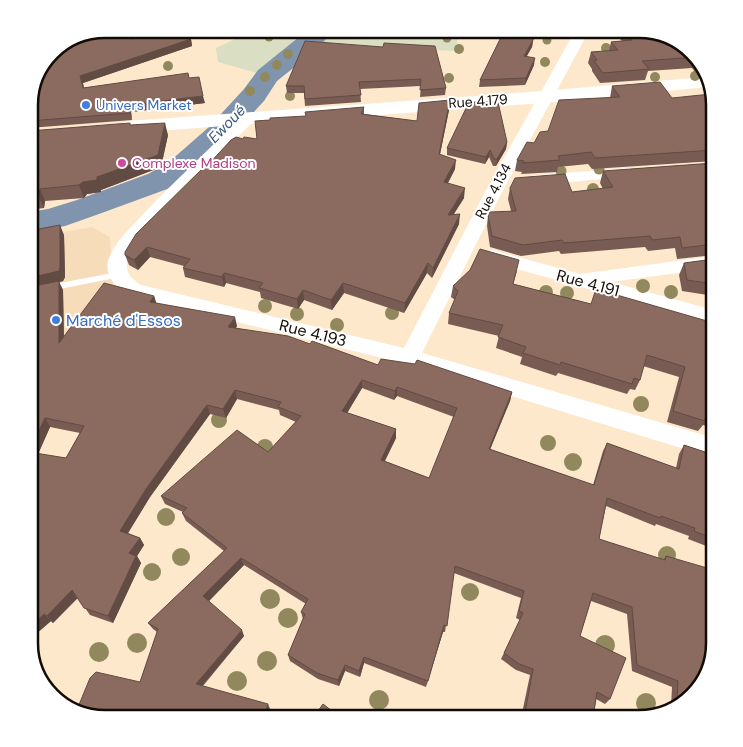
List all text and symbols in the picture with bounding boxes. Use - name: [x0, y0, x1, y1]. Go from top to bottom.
- street label: Rue 4.179: [448, 90, 508, 112]
- place label: Univers Market: [96, 96, 192, 114]
- marker: Univers Market: [80, 99, 92, 111]
- water label: Ewoué: [204, 100, 250, 147]
- place label: Complexe Madison: [132, 154, 256, 172]
- marker: Complexe Madison: [116, 157, 128, 169]
- street label: Rue 4.134: [471, 160, 515, 222]
- street label: Rue 4.191: [554, 265, 622, 301]
- place label: Marché d'Essos: [66, 310, 181, 331]
- marker: Marché d'Essos: [50, 314, 62, 326]
- street label: Rue 4.193: [277, 314, 349, 352]

